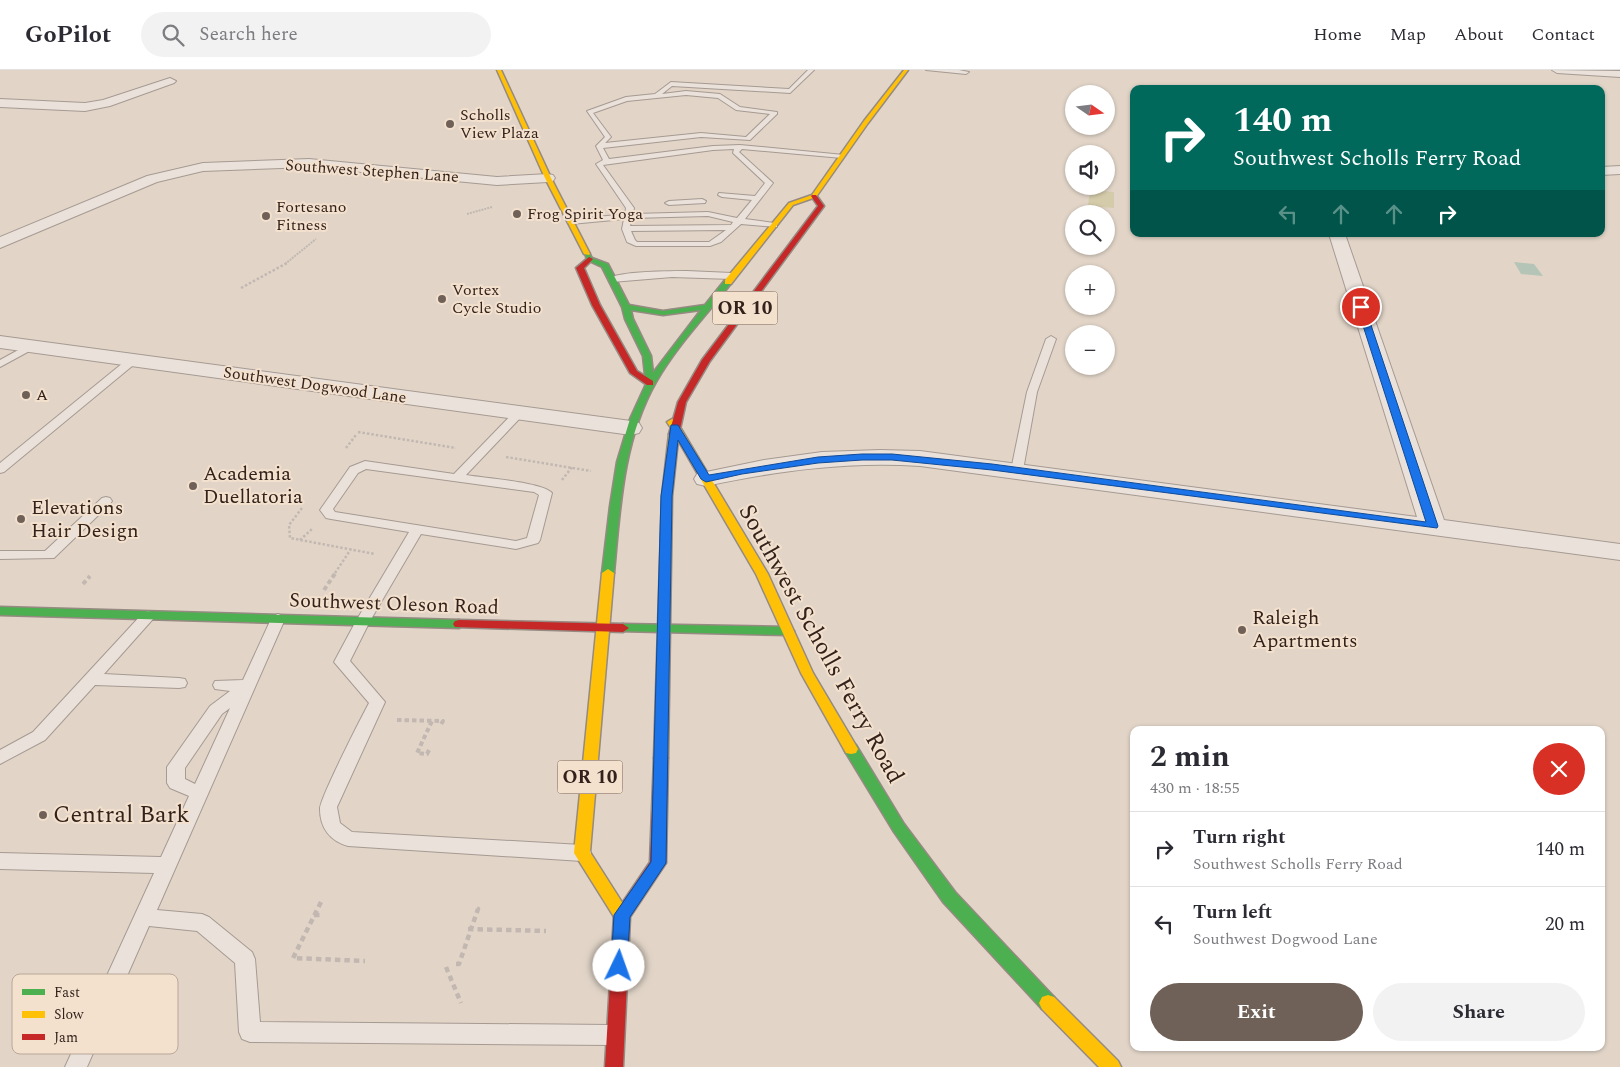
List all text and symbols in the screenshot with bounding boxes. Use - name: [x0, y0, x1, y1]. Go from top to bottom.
- search box: [141, 12, 491, 57]
- text: GoPilot: [25, 17, 111, 53]
- text: Search here: [199, 20, 298, 49]
- icon: search: [159, 21, 187, 49]
- text: Home: [1313, 21, 1362, 48]
- text: Map: [1390, 21, 1426, 48]
- text: About: [1454, 21, 1504, 48]
- text: Contact: [1532, 21, 1595, 48]
- north arrow: [1065, 85, 1115, 135]
- map controls: [1065, 85, 1115, 375]
- text: 140 m: [1233, 94, 1332, 147]
- place label: Scholls View Plaza: [460, 103, 539, 145]
- icon: right: [1150, 105, 1215, 170]
- marker: Scholls View Plaza: [444, 118, 456, 130]
- text: Southwest Scholls Ferry Road: [1233, 142, 1521, 175]
- button: sound: [1065, 145, 1115, 195]
- street label: Southwest Stephen Lane: [284, 153, 460, 189]
- place label: Fortesano Fitness: [276, 195, 346, 237]
- icon: left: [1274, 200, 1302, 228]
- icon: ahead: [1327, 200, 1355, 228]
- icon: ahead: [1380, 200, 1408, 228]
- icon: right: [1433, 200, 1461, 228]
- place label: Frog Spirit Yoga: [527, 202, 643, 226]
- button: search: [1065, 205, 1115, 255]
- marker: Frog Spirit Yoga: [511, 208, 523, 220]
- marker: Fortesano Fitness: [260, 210, 272, 222]
- button: +: [1065, 265, 1115, 315]
- place label: Vortex Cycle Studio: [452, 278, 541, 320]
- pin: [1340, 286, 1382, 328]
- road number: OR 10: [712, 292, 778, 324]
- marker: Vortex Cycle Studio: [436, 293, 448, 305]
- icon: arrive: [1347, 293, 1375, 321]
- button: −: [1065, 325, 1115, 375]
- street label: Southwest Dogwood Lane: [222, 360, 408, 410]
- place label: A: [36, 383, 48, 407]
- marker: A: [20, 389, 32, 401]
- place label: Academia Duellatoria: [203, 459, 303, 512]
- marker: Academia Duellatoria: [187, 480, 199, 492]
- place label: Elevations Hair Design: [31, 493, 139, 546]
- street label: Southwest Scholls Ferry Road: [729, 498, 913, 790]
- marker: Elevations Hair Design: [15, 513, 27, 525]
- street label: Southwest Oleson Road: [289, 585, 499, 623]
- place label: Raleigh Apartments: [1252, 603, 1358, 656]
- marker: Raleigh Apartments: [1236, 624, 1248, 636]
- text: 2 min: [1150, 734, 1230, 780]
- button: close: [1533, 743, 1585, 795]
- road number: OR 10: [558, 760, 622, 794]
- text: 430 m · 18:55: [1150, 776, 1240, 800]
- place label: Central Bark: [53, 797, 190, 833]
- marker: Central Bark: [37, 809, 49, 821]
- text: Turn right: [1193, 823, 1286, 852]
- icon: right: [1150, 835, 1178, 863]
- text: 140 m: [1535, 835, 1585, 864]
- text: Southwest Scholls Ferry Road: [1193, 852, 1403, 876]
- text: Turn left: [1193, 898, 1272, 927]
- icon: left: [1150, 910, 1178, 938]
- text: 20 m: [1545, 910, 1585, 939]
- text: Southwest Dogwood Lane: [1193, 927, 1378, 951]
- position arrow: [592, 939, 644, 991]
- legend: [12, 974, 178, 1054]
- text: Fast: [54, 982, 80, 1003]
- button: Exit: [1150, 983, 1363, 1041]
- button: Share: [1373, 983, 1585, 1041]
- text: Slow: [54, 1004, 84, 1025]
- text: Jam: [54, 1027, 78, 1048]

